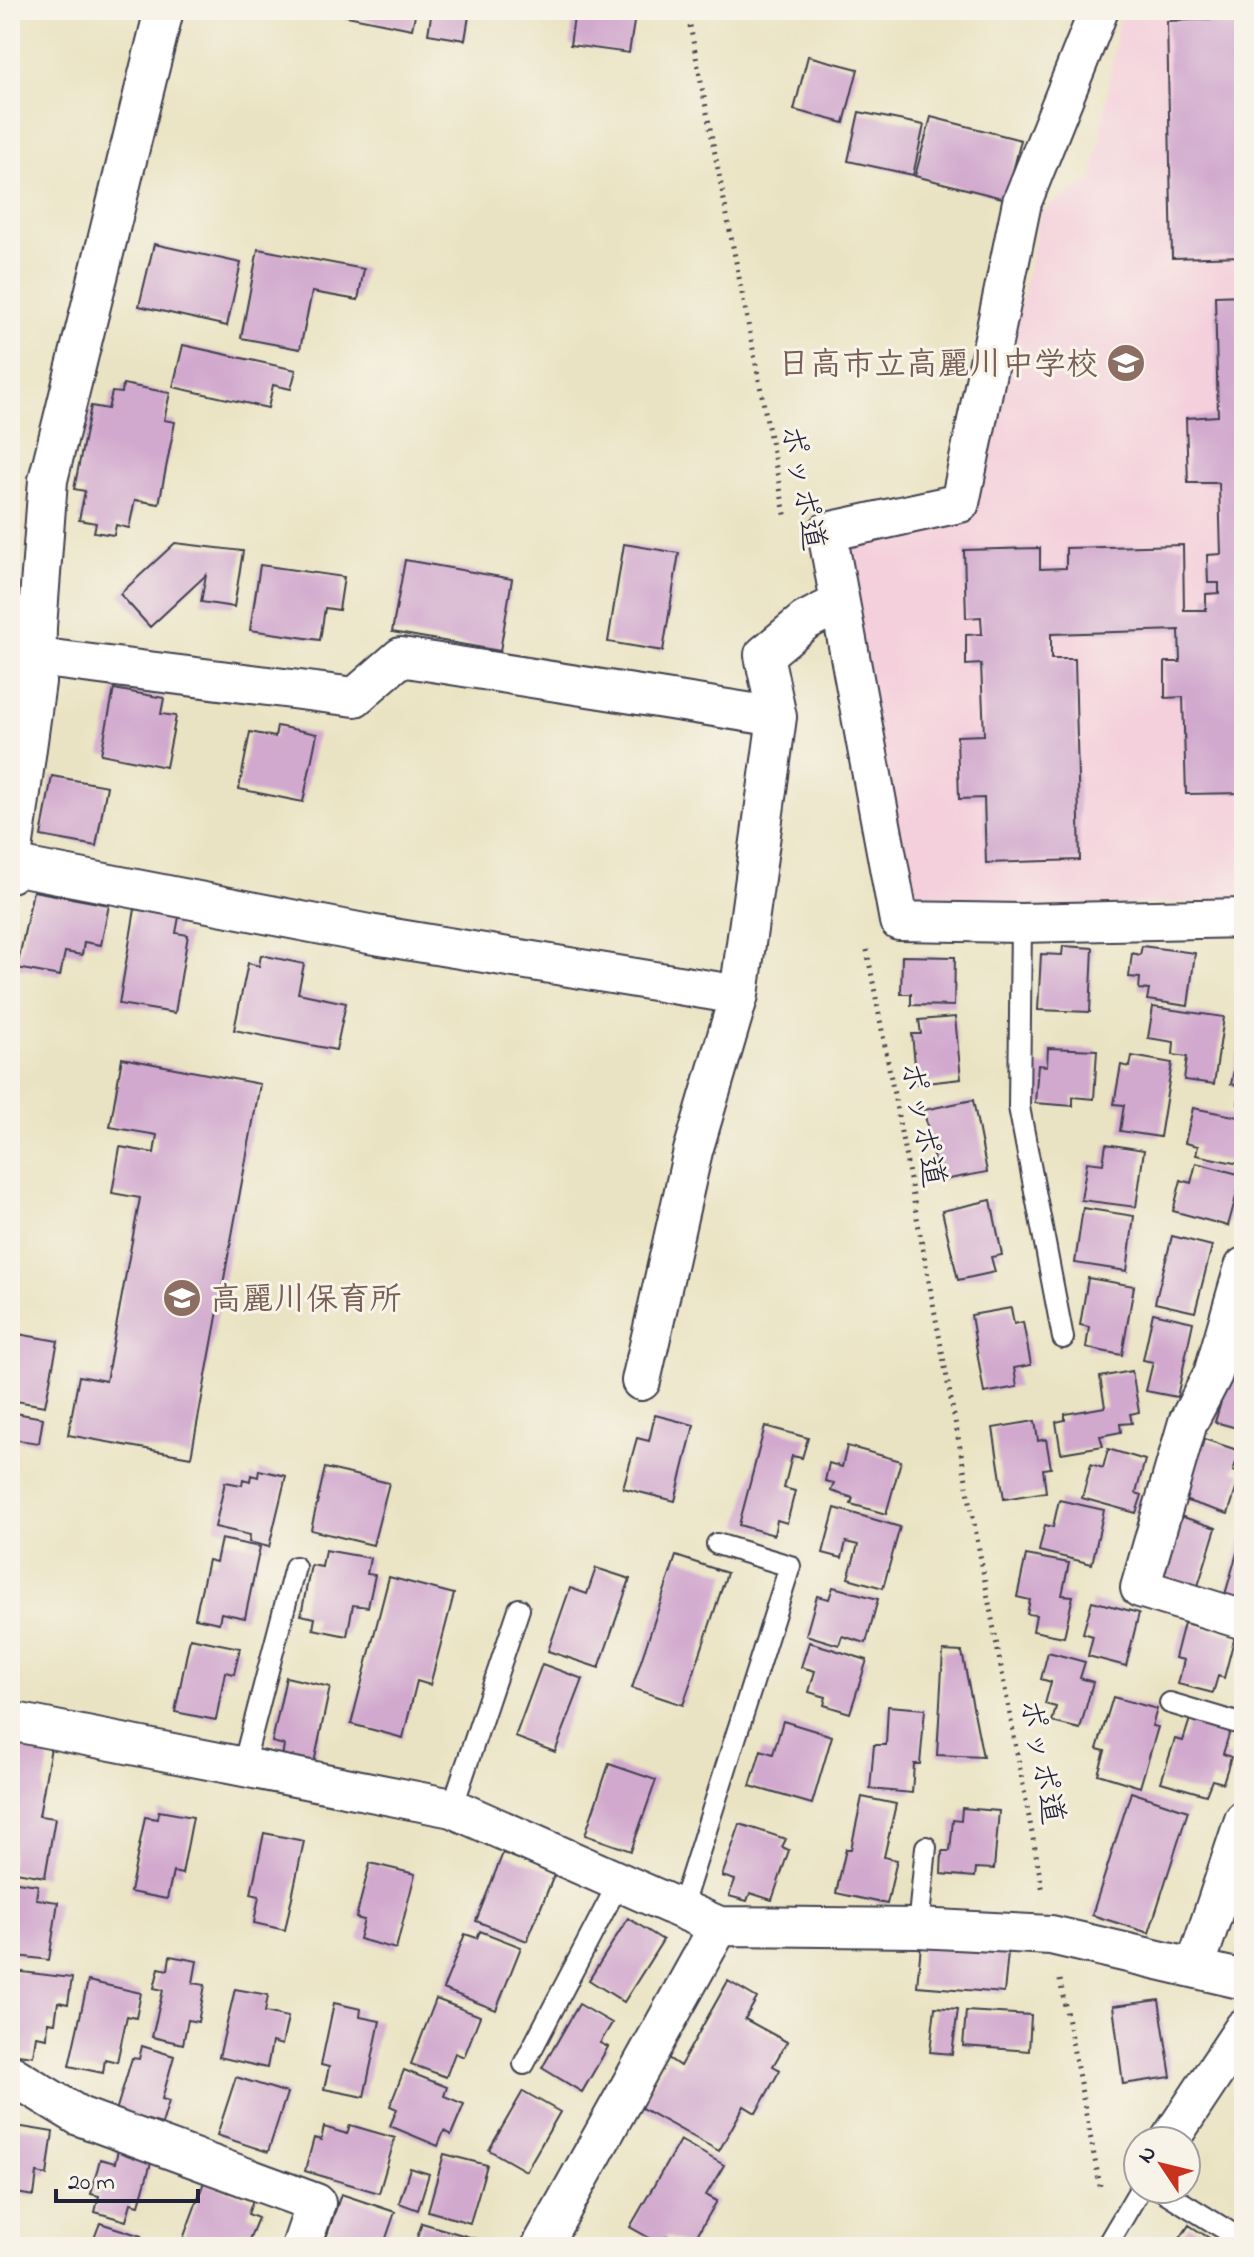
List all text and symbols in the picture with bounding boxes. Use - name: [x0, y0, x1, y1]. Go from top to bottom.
- school or university icon: 日高市立高麗川中学校: [1105, 342, 1147, 384]
- place label: 日高市立高麗川中学校: [778, 343, 1098, 390]
- street label: ポッポ道: [765, 420, 836, 555]
- street label: ポッポ道: [885, 1057, 956, 1192]
- school or university icon: 高麗川保育所: [161, 1277, 203, 1319]
- place label: 高麗川保育所: [210, 1278, 402, 1325]
- street label: ポッポ道: [1004, 1694, 1075, 1829]
- north arrow: [1122, 2125, 1202, 2205]
- text: N: [1131, 2140, 1165, 2171]
- scale bar: [56, 2153, 198, 2203]
- text: 20 m: [68, 2166, 115, 2201]

